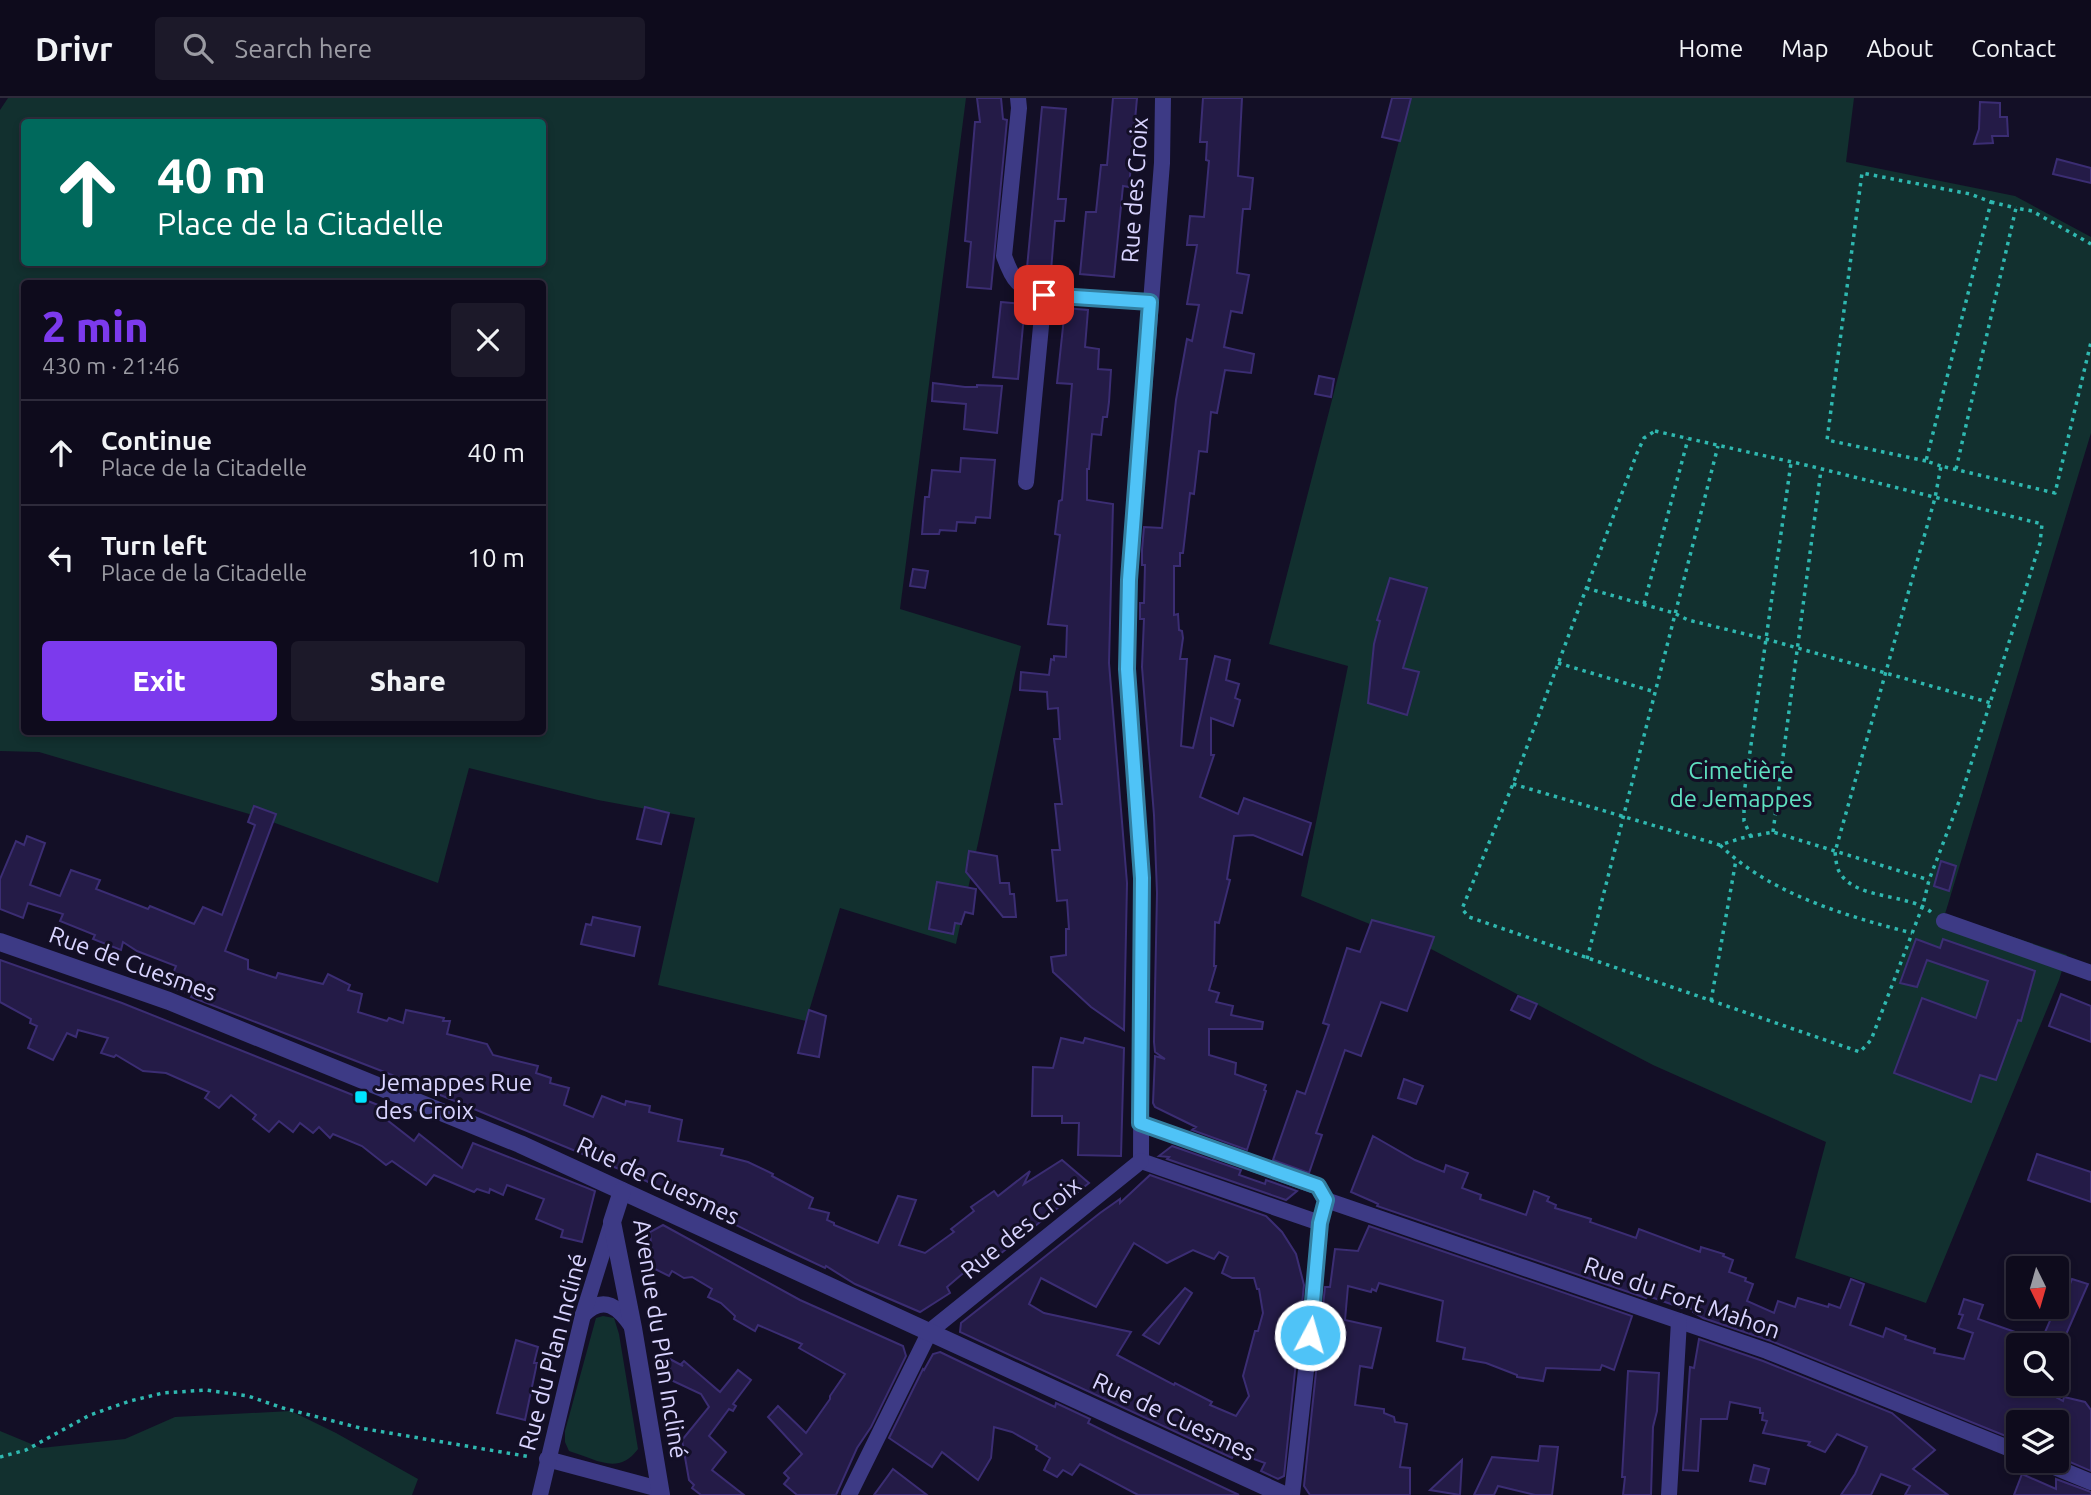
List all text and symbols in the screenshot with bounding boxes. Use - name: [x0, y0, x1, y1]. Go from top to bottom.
- search box: [155, 17, 645, 80]
- icon: search: [179, 29, 217, 67]
- text: Drivr: [35, 30, 113, 67]
- text: Search here: [235, 34, 372, 63]
- text: Home: [1678, 35, 1743, 62]
- text: Map: [1781, 35, 1828, 62]
- text: About: [1866, 35, 1933, 62]
- text: Contact: [1971, 35, 2056, 62]
- street label: Rue des Croix: [1116, 116, 1153, 264]
- icon: ahead: [42, 147, 133, 238]
- text: 40 m: [157, 147, 266, 202]
- text: Place de la Citadelle: [157, 205, 444, 241]
- pin: [1014, 265, 1074, 325]
- icon: arrive: [1025, 276, 1063, 314]
- text: 2 min: [42, 303, 149, 350]
- button: close: [451, 303, 525, 377]
- text: 430 m · 21:46: [42, 353, 180, 378]
- text: Continue: [101, 426, 212, 455]
- icon: ahead: [42, 434, 80, 472]
- text: 40 m: [467, 438, 525, 467]
- text: Place de la Citadelle: [101, 455, 307, 480]
- text: Turn left: [101, 531, 207, 560]
- icon: left: [42, 539, 80, 577]
- text: 10 m: [467, 543, 525, 572]
- text: Place de la Citadelle: [101, 560, 307, 585]
- button: Exit: [42, 641, 277, 721]
- button: Share: [291, 641, 525, 721]
- park label: Cimetière de Jemappes: [1670, 757, 1812, 812]
- street label: Rue de Cuesmes: [46, 921, 221, 1006]
- place label: Jemappes Rue des Croix: [375, 1069, 532, 1124]
- marker: Jemappes Rue des Croix: [353, 1089, 369, 1105]
- street label: Rue de Cuesmes: [573, 1131, 744, 1230]
- street label: Rue des Croix: [955, 1171, 1086, 1284]
- street label: Avenue du Plan Incliné: [628, 1217, 693, 1460]
- street label: Rue du Plan Incliné: [513, 1250, 592, 1453]
- street label: Rue du Fort Mahon: [1580, 1251, 1784, 1344]
- north arrow: [2006, 1256, 2068, 1320]
- map controls: [2006, 1256, 2069, 1473]
- position arrow: [1273, 1298, 1347, 1372]
- button: search: [2006, 1333, 2069, 1396]
- street label: Rue de Cuesmes: [1089, 1367, 1260, 1466]
- button: layers: [2006, 1410, 2069, 1473]

